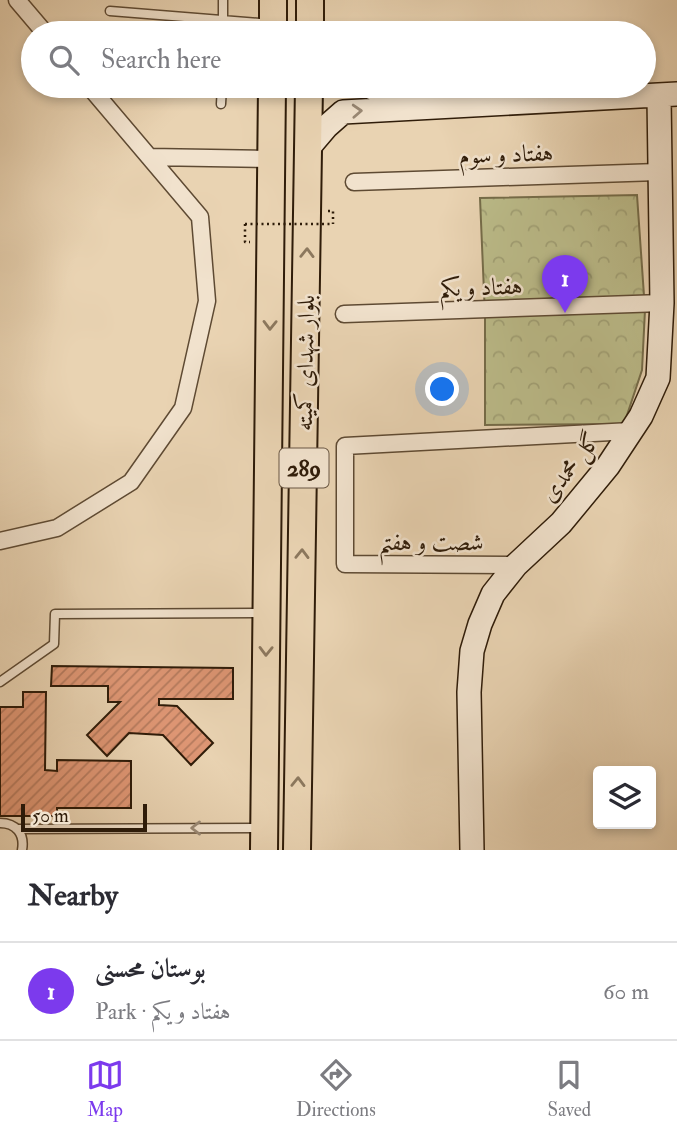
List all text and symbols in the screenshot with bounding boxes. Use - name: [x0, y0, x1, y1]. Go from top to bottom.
- search box: [21, 21, 656, 98]
- icon: search: [45, 41, 83, 79]
- text: Search here: [101, 44, 221, 76]
- one-way arrow: [352, 104, 363, 119]
- street label: هفتاد و سوم: [458, 137, 554, 177]
- one-way arrow: [299, 248, 315, 258]
- pin: 1: [542, 255, 588, 313]
- street label: هفتاد و یکم: [439, 271, 523, 310]
- street label: بلوار شهدای کمیته: [289, 295, 322, 431]
- one-way arrow: [262, 321, 278, 331]
- your location: [425, 372, 459, 406]
- street label: گل محمدی: [533, 426, 608, 509]
- road number: 289: [280, 448, 328, 488]
- street label: شصت و هفتم: [378, 527, 484, 566]
- one-way arrow: [295, 549, 310, 560]
- one-way arrow: [259, 646, 274, 657]
- map controls: [593, 766, 656, 829]
- button: layers: [593, 766, 656, 829]
- one-way arrow: [291, 776, 306, 787]
- scale bar: [21, 801, 147, 833]
- text: 50 m: [32, 804, 69, 828]
- one-way arrow: [190, 820, 200, 836]
- text: Nearby: [28, 877, 118, 914]
- text: بوستان محسنی: [95, 953, 206, 985]
- text: 1: [47, 977, 55, 1006]
- text: 60 m: [603, 977, 649, 1006]
- text: Park · هفتاد و یکم: [95, 997, 231, 1026]
- tab: Map: [86, 1056, 124, 1122]
- tab: Directions: [296, 1056, 376, 1122]
- tab: Saved: [548, 1056, 591, 1122]

